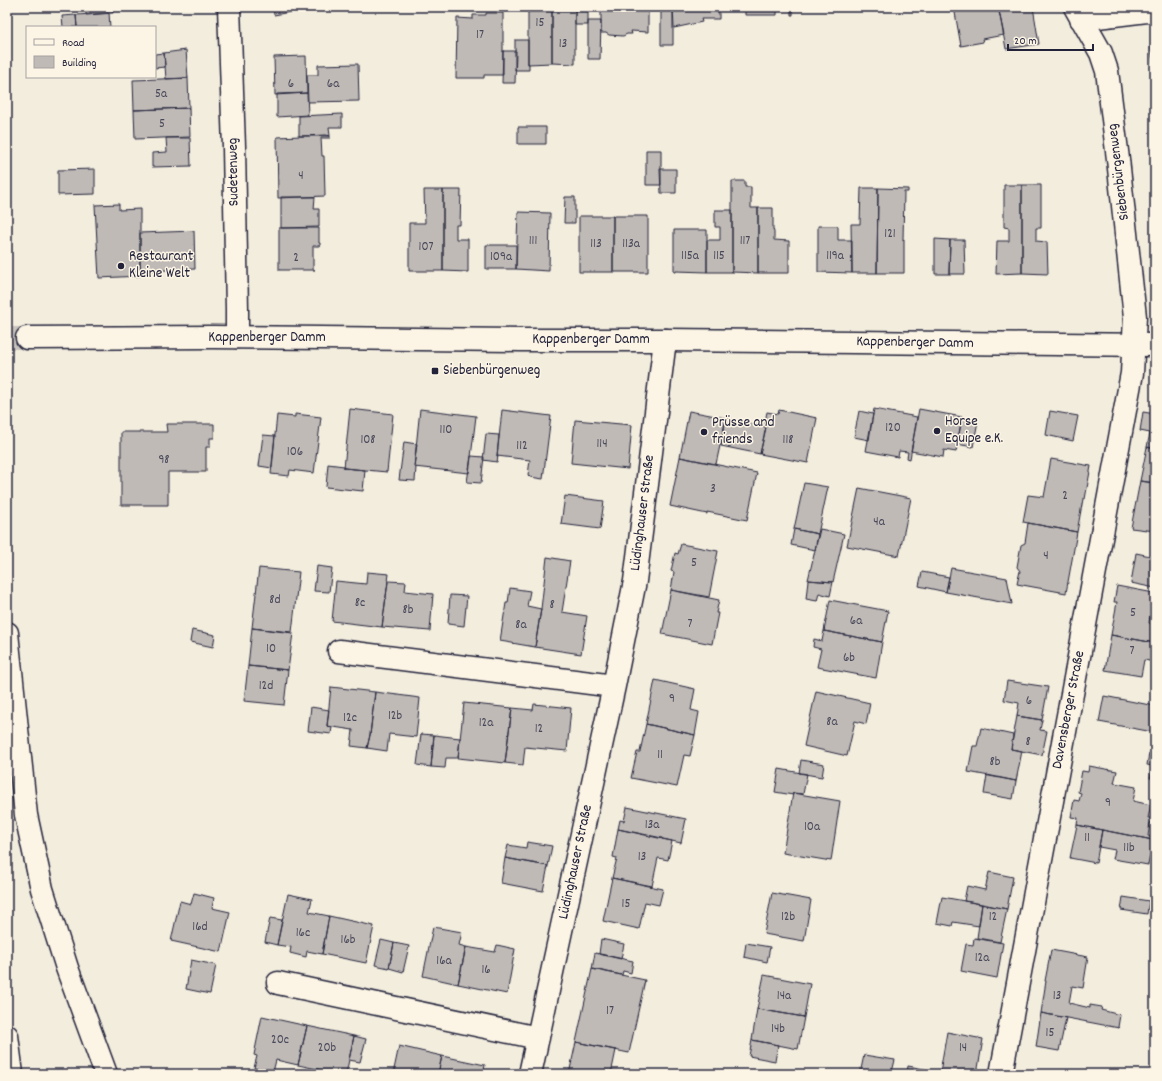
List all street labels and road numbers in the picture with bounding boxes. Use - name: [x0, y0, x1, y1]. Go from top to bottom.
- street label: Siebenbürgenweg: [1102, 122, 1136, 222]
- street label: Sudetenweg: [222, 138, 246, 206]
- street label: Kappenberger Damm: [208, 327, 326, 349]
- street label: Kappenberger Damm: [532, 329, 650, 351]
- street label: Kappenberger Damm: [856, 331, 974, 355]
- street label: Lüdinghauser Straße: [625, 453, 661, 572]
- street label: Davensberger Straße: [1047, 649, 1091, 771]
- street label: Lüdinghauser Straße: [553, 802, 599, 921]

